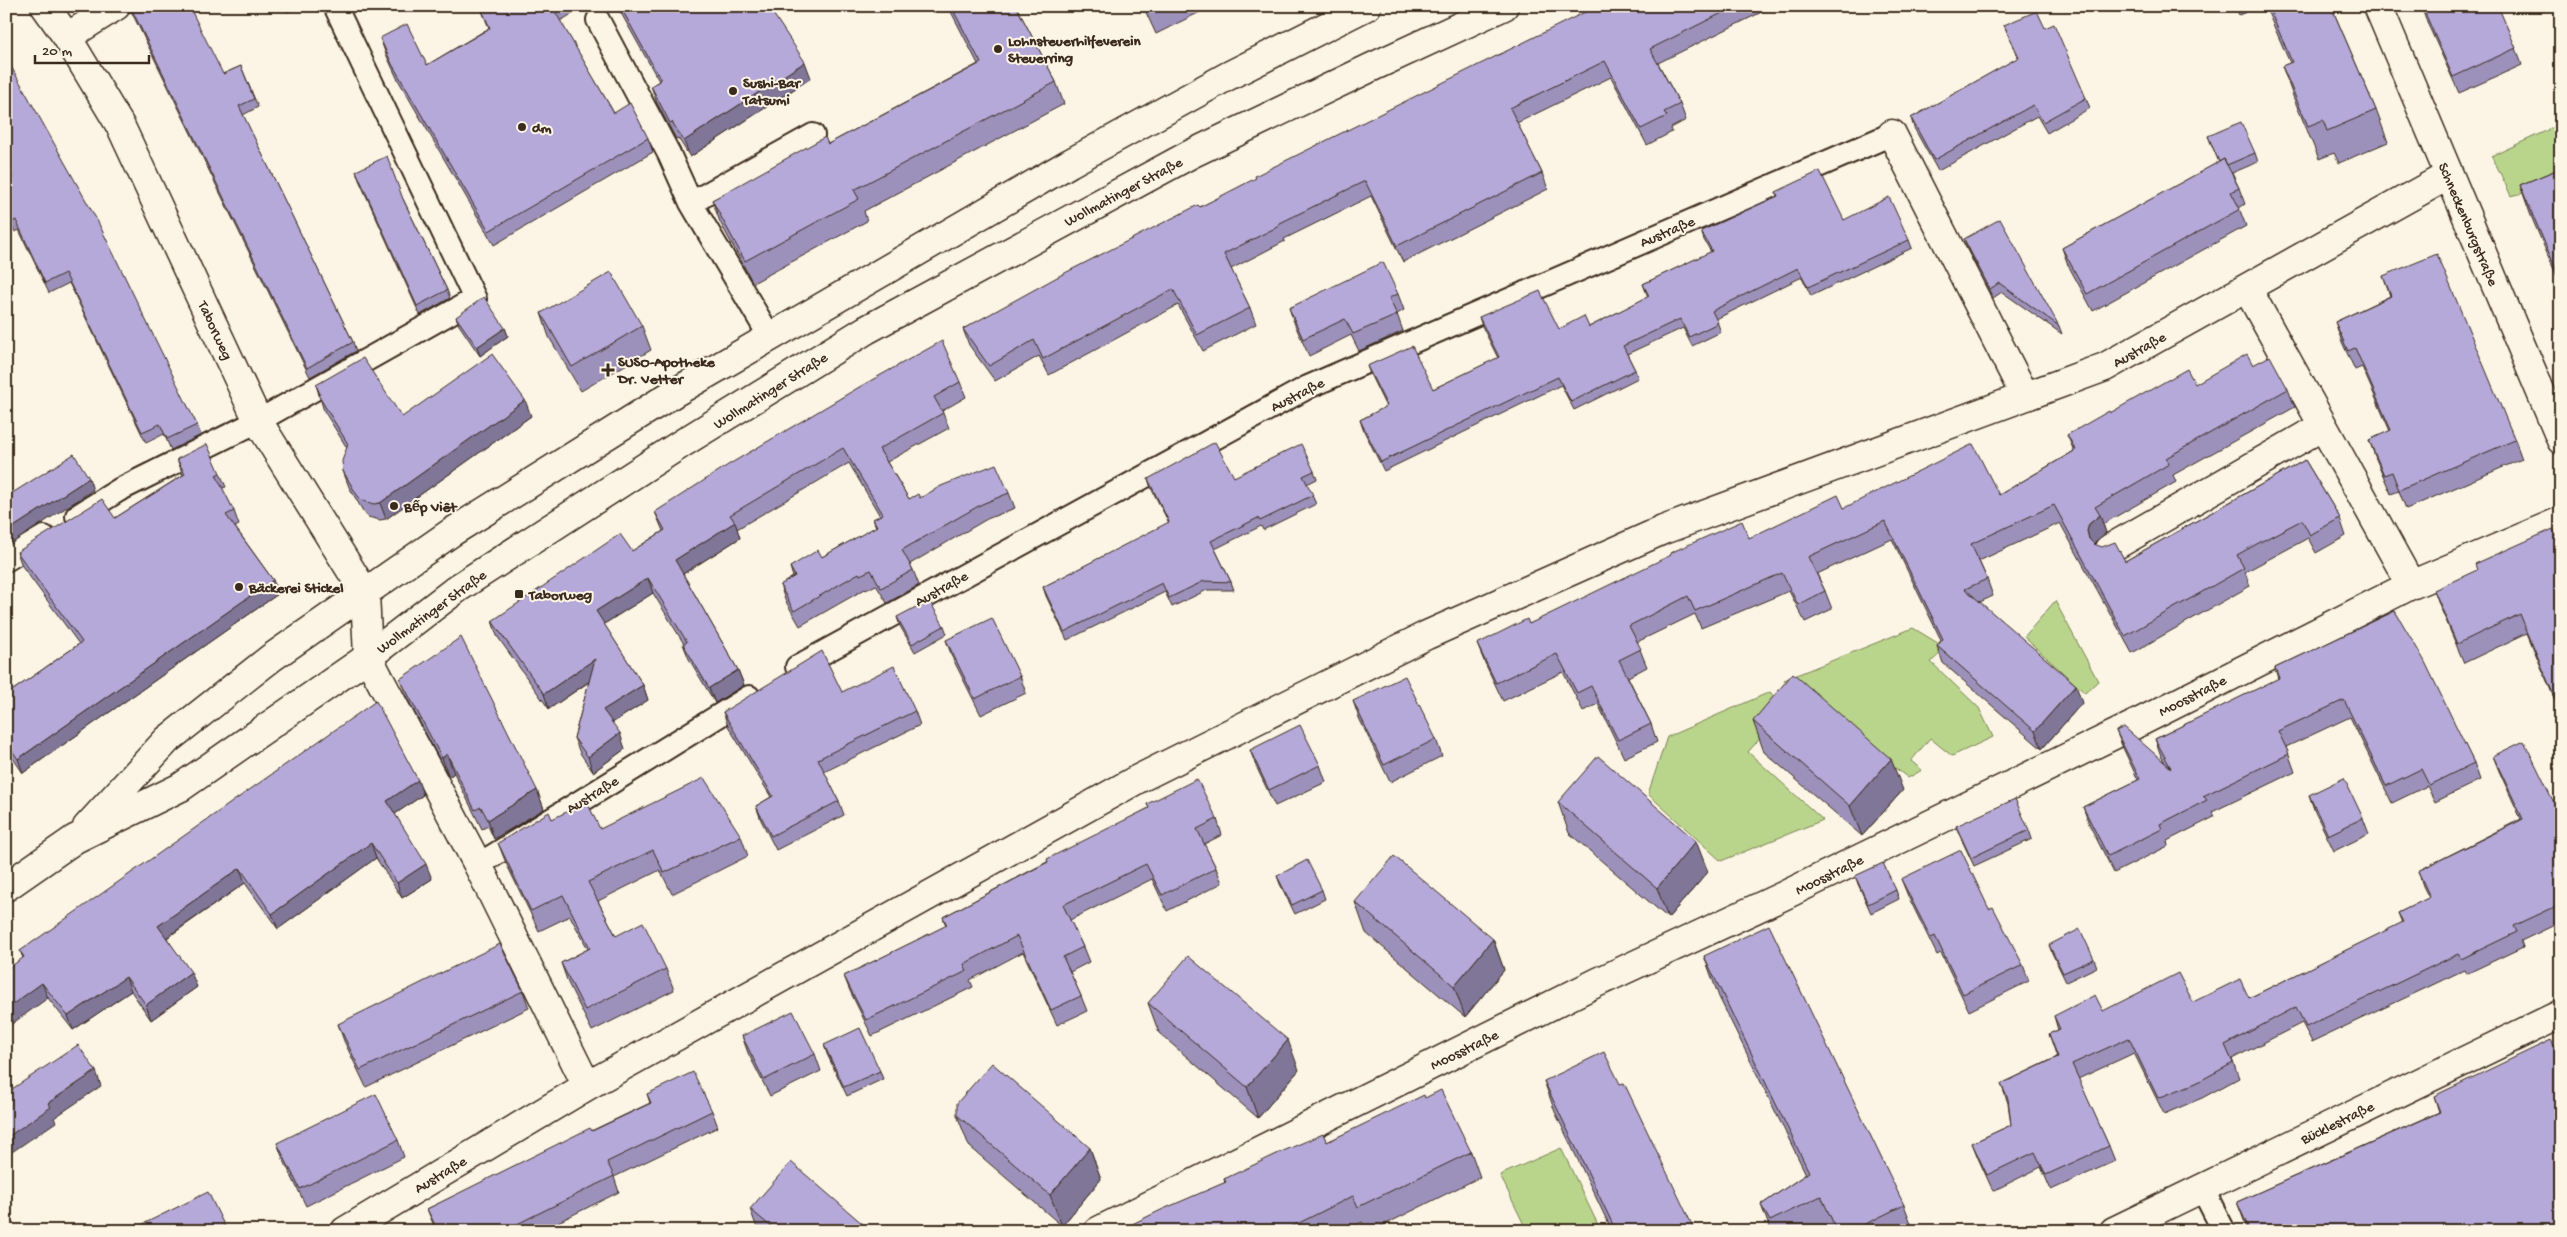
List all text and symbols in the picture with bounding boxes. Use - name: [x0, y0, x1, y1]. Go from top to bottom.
- scale bar: [35, 32, 149, 64]
- place label: Lohnsteuerhilfeverein Steuerring: [1008, 33, 1142, 68]
- text: 20 m: [42, 43, 72, 61]
- marker: Lohnsteuerhilfeverein Steuerring: [992, 43, 1004, 55]
- place label: Sushi-Bar Tatsumi: [742, 75, 802, 110]
- marker: Sushi-Bar Tatsumi: [727, 85, 739, 97]
- place label: dm: [532, 120, 552, 138]
- marker: dm: [516, 121, 528, 133]
- street label: Wollmatinger Straße: [1062, 154, 1186, 232]
- street label: Schneckenburgstraße: [2433, 160, 2501, 290]
- street label: Austraße: [1638, 213, 1698, 252]
- street label: Taborweg: [192, 298, 236, 363]
- street label: Austraße: [2110, 329, 2170, 373]
- street label: Wollmatinger Straße: [711, 349, 832, 434]
- place label: SUSO-Apotheke Dr. Vetter: [616, 354, 716, 389]
- marker: SUSO-Apotheke Dr. Vetter: [602, 364, 614, 376]
- street label: Austraße: [1268, 374, 1328, 417]
- place label: Bếp Viêt: [403, 499, 458, 517]
- marker: Bếp Viêt: [388, 500, 400, 512]
- street label: Wollmatinger Straße: [374, 567, 491, 659]
- street label: Austraße: [912, 568, 972, 612]
- place label: Bäckerei Stickel: [248, 580, 344, 598]
- marker: Bäckerei Stickel: [233, 581, 245, 593]
- place label: Taborweg: [528, 587, 592, 605]
- marker: Taborweg: [513, 588, 525, 600]
- street label: Moosstraße: [2156, 672, 2230, 722]
- street label: Austraße: [564, 773, 623, 819]
- street label: Moosstraße: [1793, 851, 1867, 900]
- street label: Moosstraße: [1428, 1026, 1502, 1075]
- street label: Bücklestraße: [2297, 1098, 2378, 1150]
- street label: Austraße: [412, 1153, 471, 1198]

